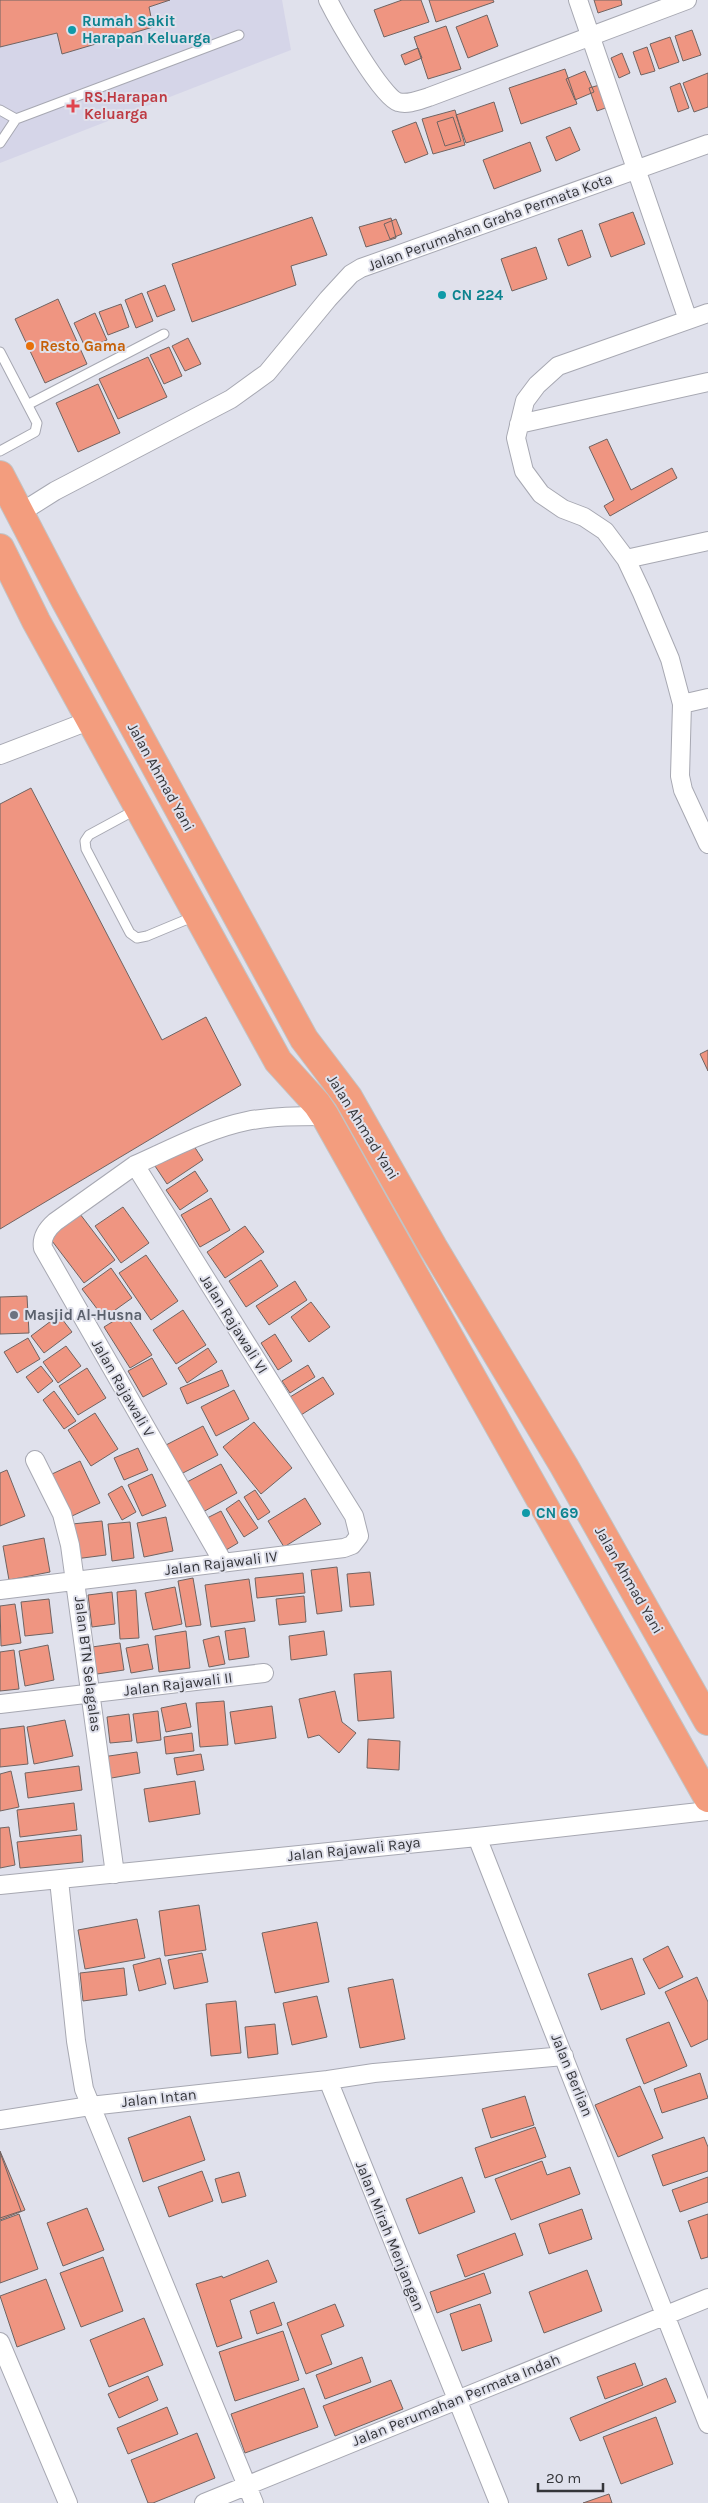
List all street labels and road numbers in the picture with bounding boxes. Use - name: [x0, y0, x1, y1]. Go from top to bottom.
- street label: Jalan Perumahan Graha Permata Kota: [365, 169, 615, 275]
- street label: Jalan Ahmad Yani: [124, 720, 198, 834]
- street label: Jalan Ahmad Yani: [323, 1071, 403, 1183]
- street label: Jalan Rajawali VI: [196, 1271, 272, 1377]
- street label: Jalan Rajawali V: [88, 1336, 158, 1440]
- street label: Jalan Ahmad Yani: [591, 1523, 667, 1637]
- street label: Jalan Rajawali IV: [163, 1547, 279, 1579]
- street label: Jalan BTN Selagalas: [71, 1595, 105, 1733]
- street label: Jalan Rajawali II: [123, 1668, 233, 1700]
- street label: Jalan Rajawali Raya: [287, 1833, 421, 1865]
- street label: Jalan Berlian: [547, 2031, 597, 2119]
- street label: Jalan Intan: [120, 2085, 198, 2111]
- street label: Jalan Mirah Menjangan: [352, 2158, 428, 2314]
- street label: Jalan Perumahan Permata Indah: [349, 2350, 563, 2450]

